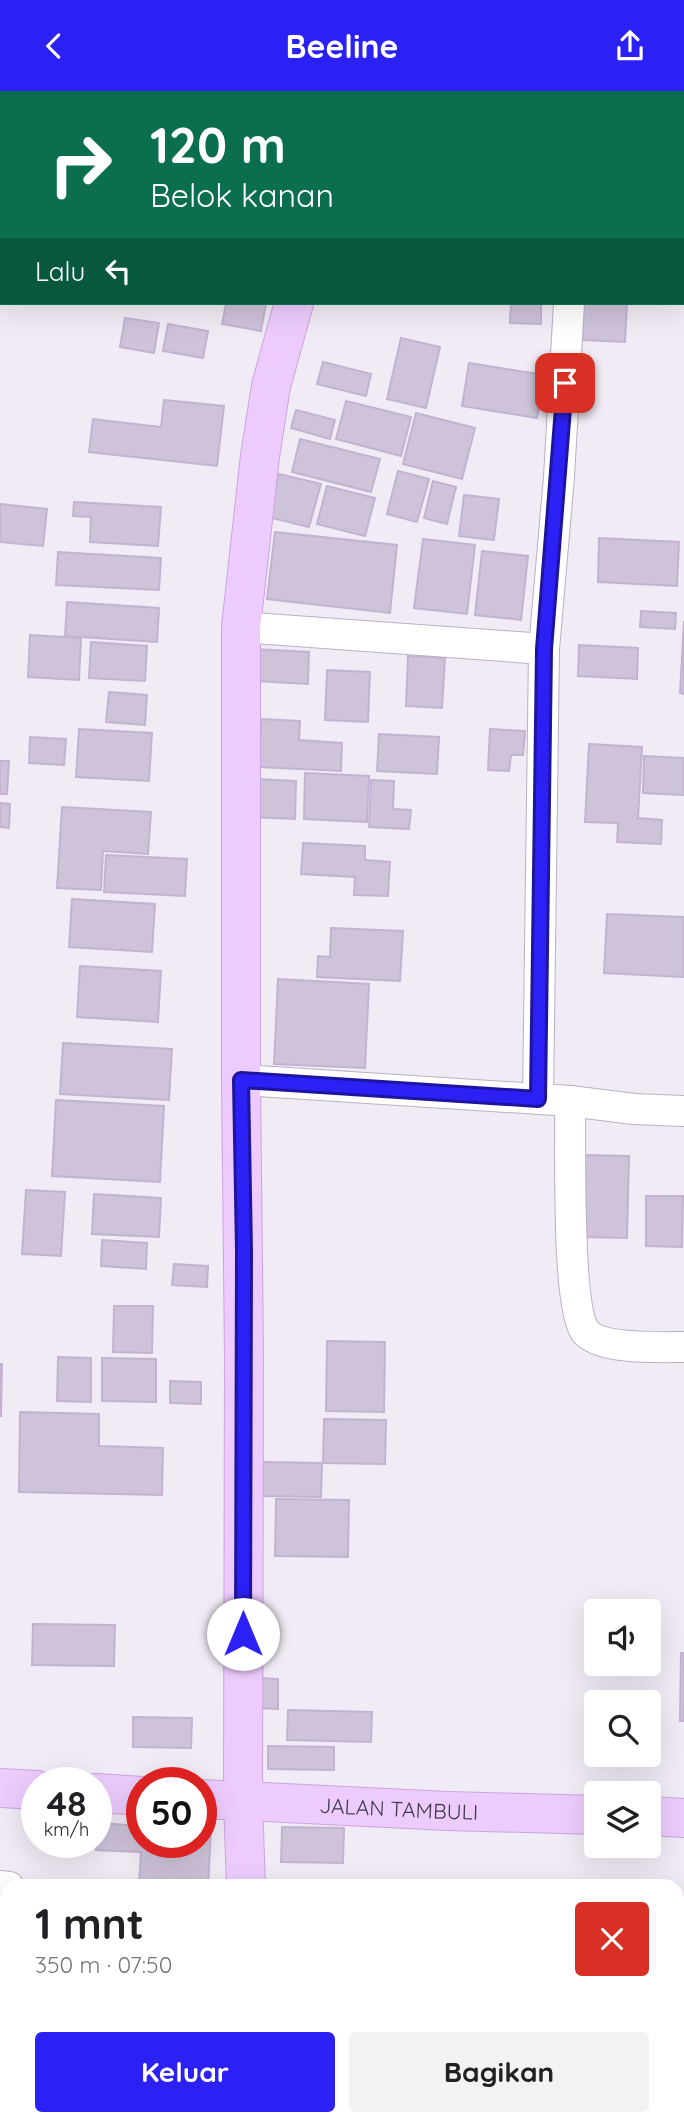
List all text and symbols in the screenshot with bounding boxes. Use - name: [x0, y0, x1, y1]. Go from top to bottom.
- text: Beeline: [286, 26, 398, 66]
- icon: back: [35, 27, 73, 65]
- icon: share: [611, 27, 649, 65]
- text: 120 m: [150, 114, 286, 175]
- icon: right: [35, 119, 126, 210]
- text: Belok kanan: [150, 175, 334, 215]
- icon: left: [99, 252, 137, 290]
- text: Lalu: [35, 255, 85, 288]
- pin: [535, 353, 595, 413]
- icon: arrive: [546, 364, 584, 402]
- position arrow: [206, 1597, 280, 1671]
- map controls: [584, 1599, 661, 1858]
- button: sound: [584, 1599, 661, 1676]
- button: search: [584, 1690, 661, 1767]
- speed limit sign: 50: [126, 1767, 217, 1858]
- text: 48: [47, 1781, 86, 1825]
- button: layers: [584, 1781, 661, 1858]
- street label: JALAN TAMBULI: [319, 1792, 478, 1825]
- text: km/h: [44, 1818, 89, 1841]
- text: 1 mnt: [35, 1897, 144, 1950]
- button: close: [575, 1902, 649, 1976]
- text: 350 m · 07:50: [35, 1950, 172, 1979]
- button: Keluar: [35, 2032, 335, 2112]
- button: Bagikan: [349, 2032, 649, 2112]

